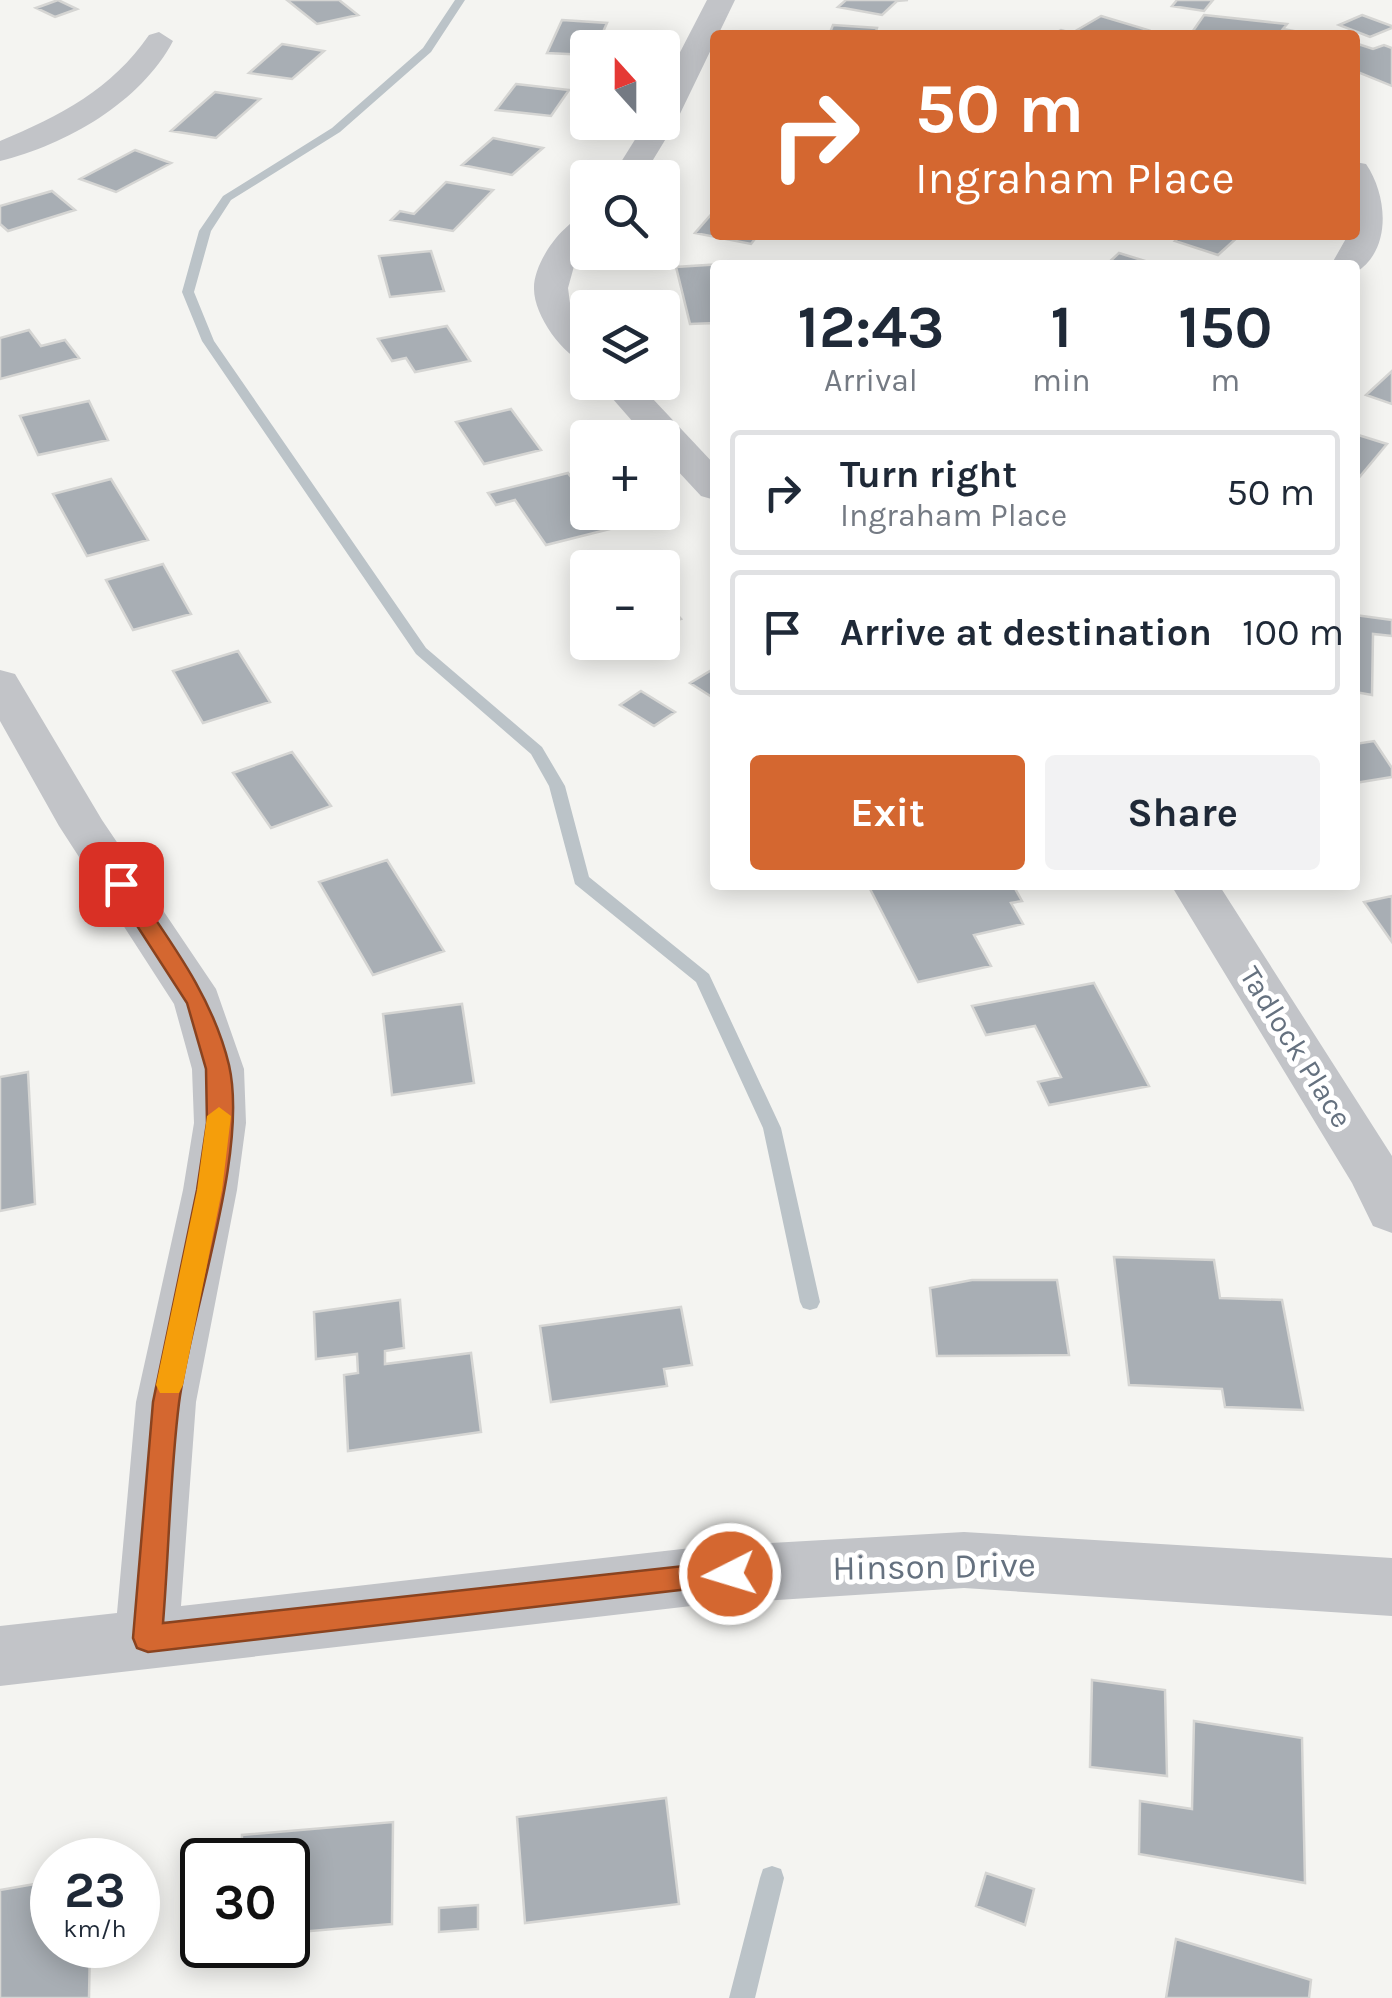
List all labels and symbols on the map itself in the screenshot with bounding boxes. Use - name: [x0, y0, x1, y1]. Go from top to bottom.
- north arrow: [570, 30, 680, 140]
- pin: [79, 842, 164, 927]
- street label: Tadlock Place: [1232, 960, 1360, 1134]
- position arrow: [678, 1522, 782, 1626]
- street label: Hinson Drive: [832, 1544, 1036, 1589]
- speed limit sign: 30: [180, 1838, 310, 1968]

